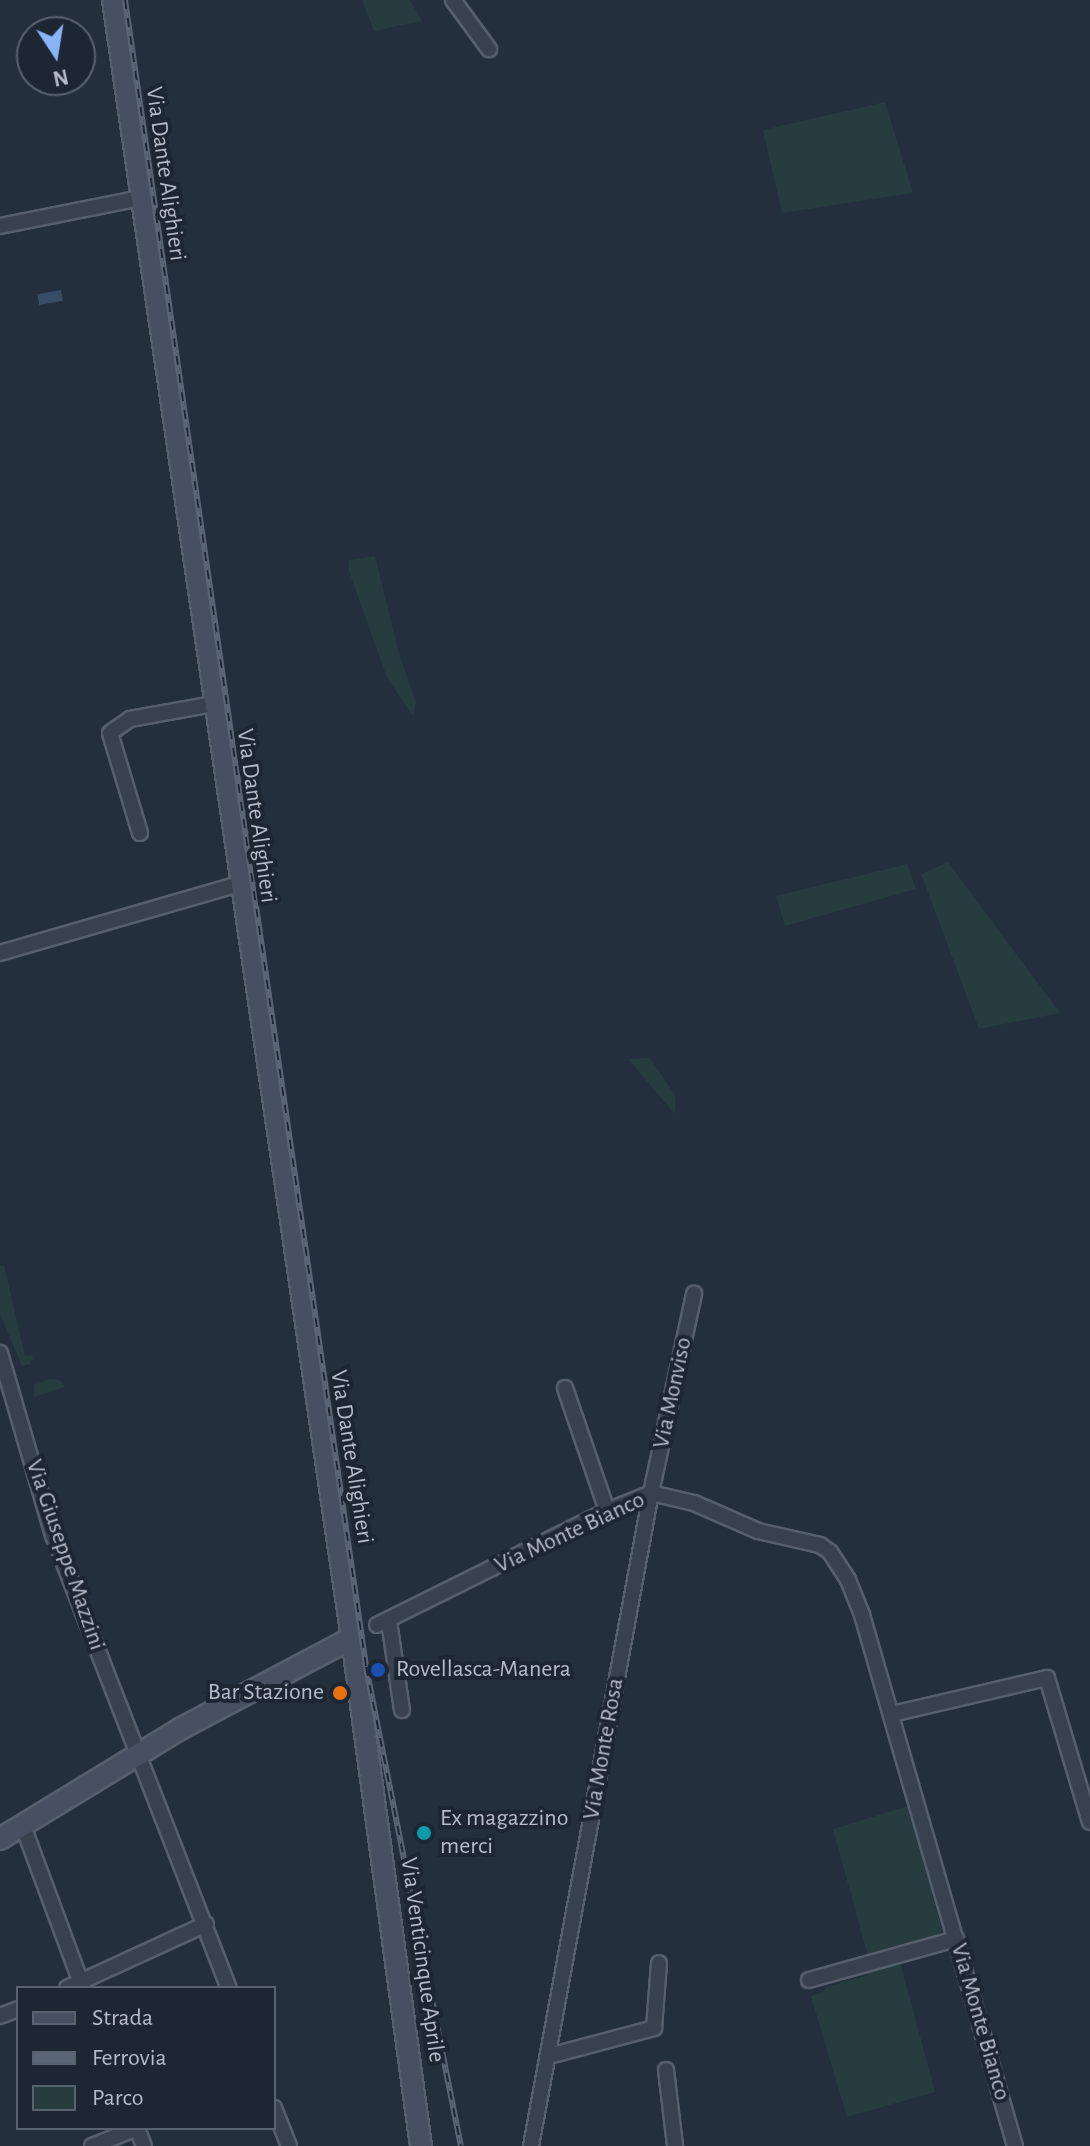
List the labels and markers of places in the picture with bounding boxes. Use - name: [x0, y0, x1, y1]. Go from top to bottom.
- place label: Rovellasca-Manera: [396, 1656, 571, 1684]
- marker: Rovellasca-Manera: [367, 1659, 389, 1681]
- place label: Bar Stazione: [208, 1679, 324, 1707]
- marker: Bar Stazione: [331, 1684, 349, 1702]
- place label: Ex magazzino merci: [440, 1805, 568, 1861]
- marker: Ex magazzino merci: [415, 1824, 433, 1842]

